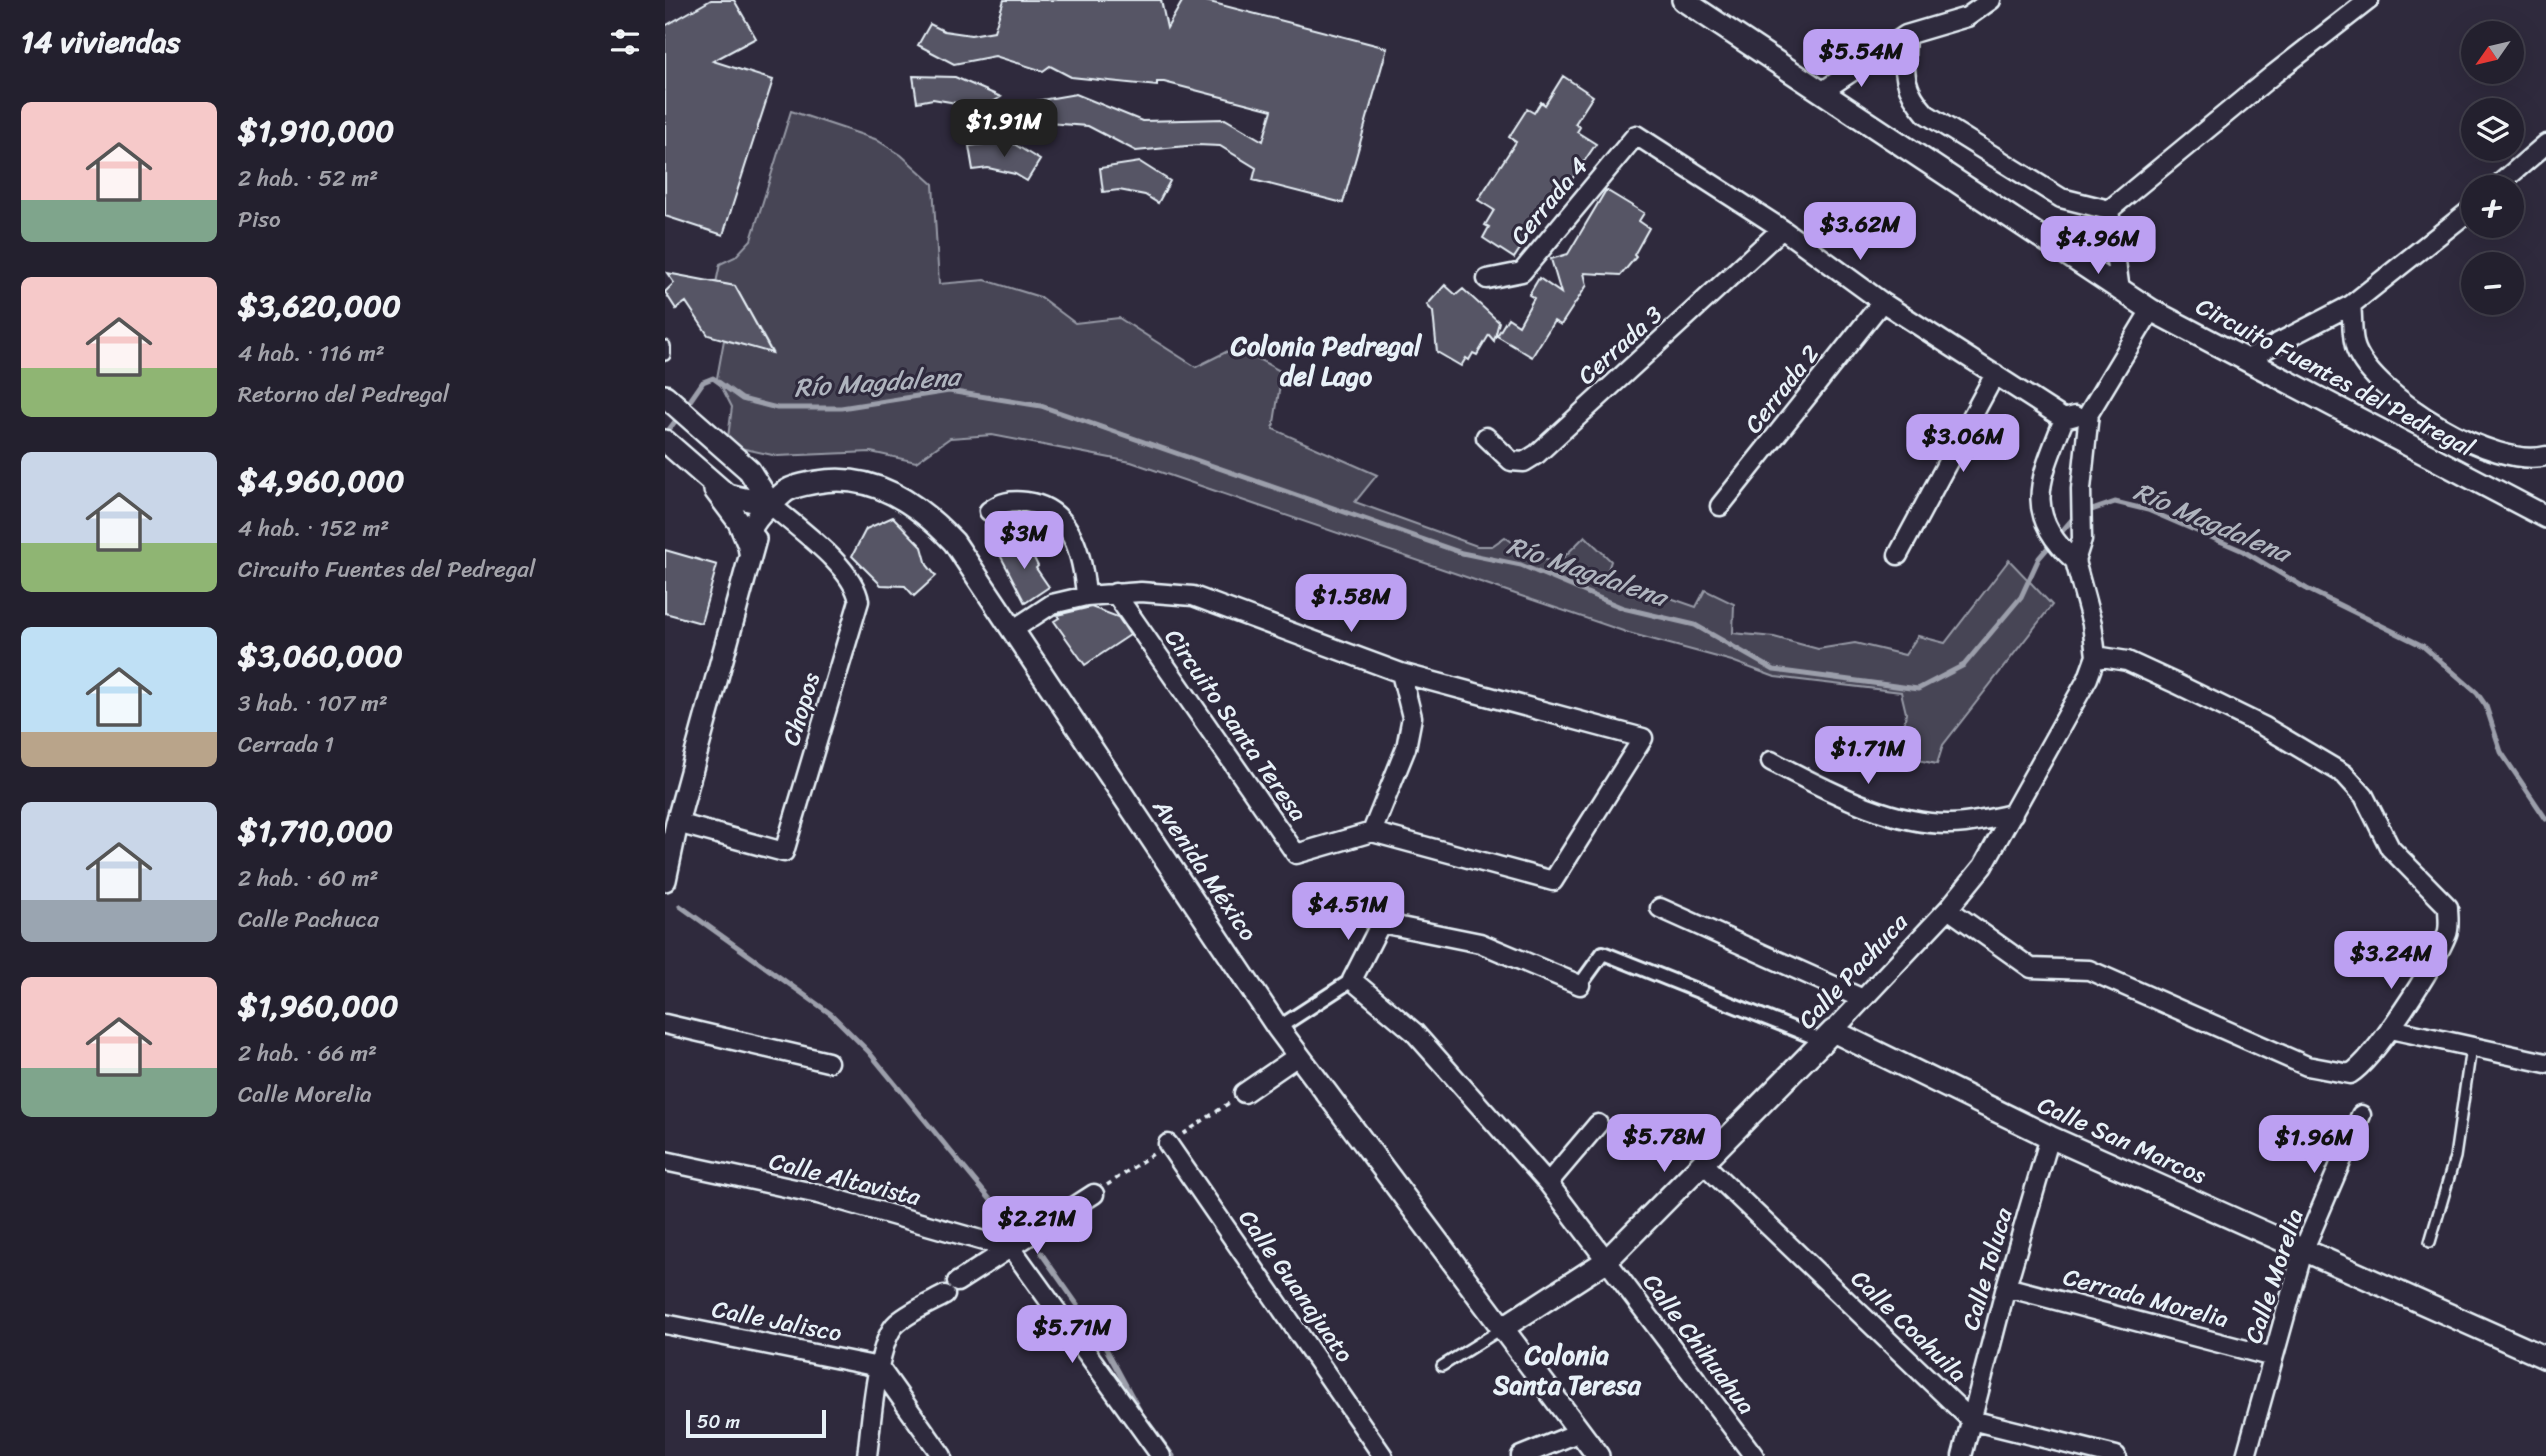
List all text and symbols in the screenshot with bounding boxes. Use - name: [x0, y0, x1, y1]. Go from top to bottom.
- text: 14 viviendas: [21, 15, 180, 69]
- north arrow: [2461, 21, 2523, 84]
- map controls: [2461, 21, 2524, 315]
- icon: filters: [606, 23, 644, 61]
- pin: $5.54M: [1804, 29, 1918, 89]
- text: $5.54M: [1819, 31, 1903, 72]
- button: layers: [2461, 98, 2524, 161]
- pin: $1.91M: [947, 100, 1061, 159]
- text: $1.91M: [966, 101, 1042, 142]
- text: $1,910,000: [238, 104, 394, 158]
- icon: home: [77, 130, 161, 214]
- street label: Cerrada 4: [1499, 147, 1599, 255]
- text: 2 hab. · 52 m²: [238, 158, 378, 199]
- button: +: [2461, 175, 2524, 238]
- text: Piso: [238, 199, 281, 240]
- pin: $3.62M: [1803, 202, 1917, 262]
- text: $3.62M: [1820, 204, 1900, 245]
- pin: $4.96M: [2041, 216, 2155, 276]
- text: $4.96M: [2057, 218, 2139, 259]
- button: −: [2461, 252, 2524, 315]
- text: $3,620,000: [238, 279, 401, 333]
- street label: Circuito Fuentes del Pedregal: [2188, 286, 2483, 469]
- street label: Cerrada 3: [1568, 295, 1672, 395]
- icon: home: [77, 305, 161, 389]
- district label: Colonia Pedregal del Lago: [1230, 323, 1423, 399]
- text: 4 hab. · 116 m²: [238, 333, 385, 374]
- street label: Cerrada 2: [1733, 335, 1831, 443]
- water label: Río Magdalena: [793, 353, 964, 411]
- text: Retorno del Pedregal: [238, 374, 449, 415]
- pin: $3.06M: [1906, 414, 2020, 474]
- text: $3.06M: [1922, 416, 2004, 457]
- text: $4,960,000: [238, 454, 404, 508]
- water label: Río Magdalena: [2127, 468, 2300, 577]
- icon: home: [77, 480, 161, 564]
- text: 4 hab. · 152 m²: [238, 508, 389, 549]
- pin: $3M: [990, 512, 1058, 571]
- text: $3M: [1001, 513, 1047, 554]
- water label: Río Magdalena: [1501, 522, 1676, 621]
- text: Circuito Fuentes del Pedregal: [238, 549, 535, 590]
- pin: $1.58M: [1294, 574, 1408, 634]
- text: $1.58M: [1312, 576, 1390, 617]
- street label: Circuito Santa Teresa: [1153, 620, 1319, 830]
- text: $3,060,000: [238, 629, 403, 683]
- icon: home: [77, 655, 161, 739]
- street label: Chopos: [770, 667, 832, 751]
- text: 3 hab. · 107 m²: [238, 683, 388, 724]
- text: Cerrada 1: [238, 724, 334, 765]
- pin: $1.71M: [1811, 726, 1925, 786]
- text: $1.71M: [1831, 728, 1905, 769]
- street label: Avenida México: [1141, 789, 1268, 950]
- text: $1,710,000: [238, 804, 393, 858]
- icon: home: [77, 830, 161, 914]
- text: 2 hab. · 60 m²: [238, 858, 378, 899]
- pin: $4.51M: [1291, 883, 1405, 942]
- text: $4.51M: [1308, 884, 1388, 925]
- text: Calle Pachuca: [238, 899, 379, 940]
- street label: Calle Pachuca: [1788, 902, 1919, 1039]
- pin: $3.24M: [2334, 932, 2448, 991]
- text: $3.24M: [2350, 933, 2432, 974]
- text: $1,960,000: [238, 979, 399, 1033]
- icon: home: [77, 1005, 161, 1089]
- text: 2 hab. · 66 m²: [238, 1033, 377, 1074]
- text: Calle Morelia: [238, 1074, 372, 1115]
- street label: Calle San Marcos: [2031, 1084, 2213, 1196]
- pin: $5.78M: [1607, 1114, 1721, 1174]
- text: $5.78M: [1623, 1116, 1705, 1157]
- pin: $1.96M: [2257, 1116, 2371, 1175]
- text: $1.96M: [2275, 1117, 2353, 1158]
- street label: Calle Altavista: [765, 1140, 926, 1218]
- pin: $2.21M: [980, 1196, 1094, 1256]
- text: $2.21M: [998, 1198, 1076, 1239]
- street label: Calle Guanajuato: [1227, 1200, 1365, 1372]
- street label: Calle Toluca: [1950, 1202, 2025, 1335]
- street label: Calle Morelia: [2232, 1203, 2316, 1349]
- street label: Cerrada Morelia: [2059, 1256, 2233, 1340]
- street label: Calle Coahuila: [1841, 1259, 1977, 1393]
- street label: Calle Chihuahua: [1632, 1264, 1766, 1424]
- street label: Calle Jalisco: [709, 1288, 845, 1354]
- pin: $5.71M: [1015, 1306, 1129, 1365]
- text: $5.71M: [1033, 1307, 1111, 1348]
- district label: Colonia Santa Teresa: [1492, 1332, 1642, 1408]
- text: 50 m: [697, 1405, 740, 1438]
- scale bar: [686, 1407, 826, 1439]

